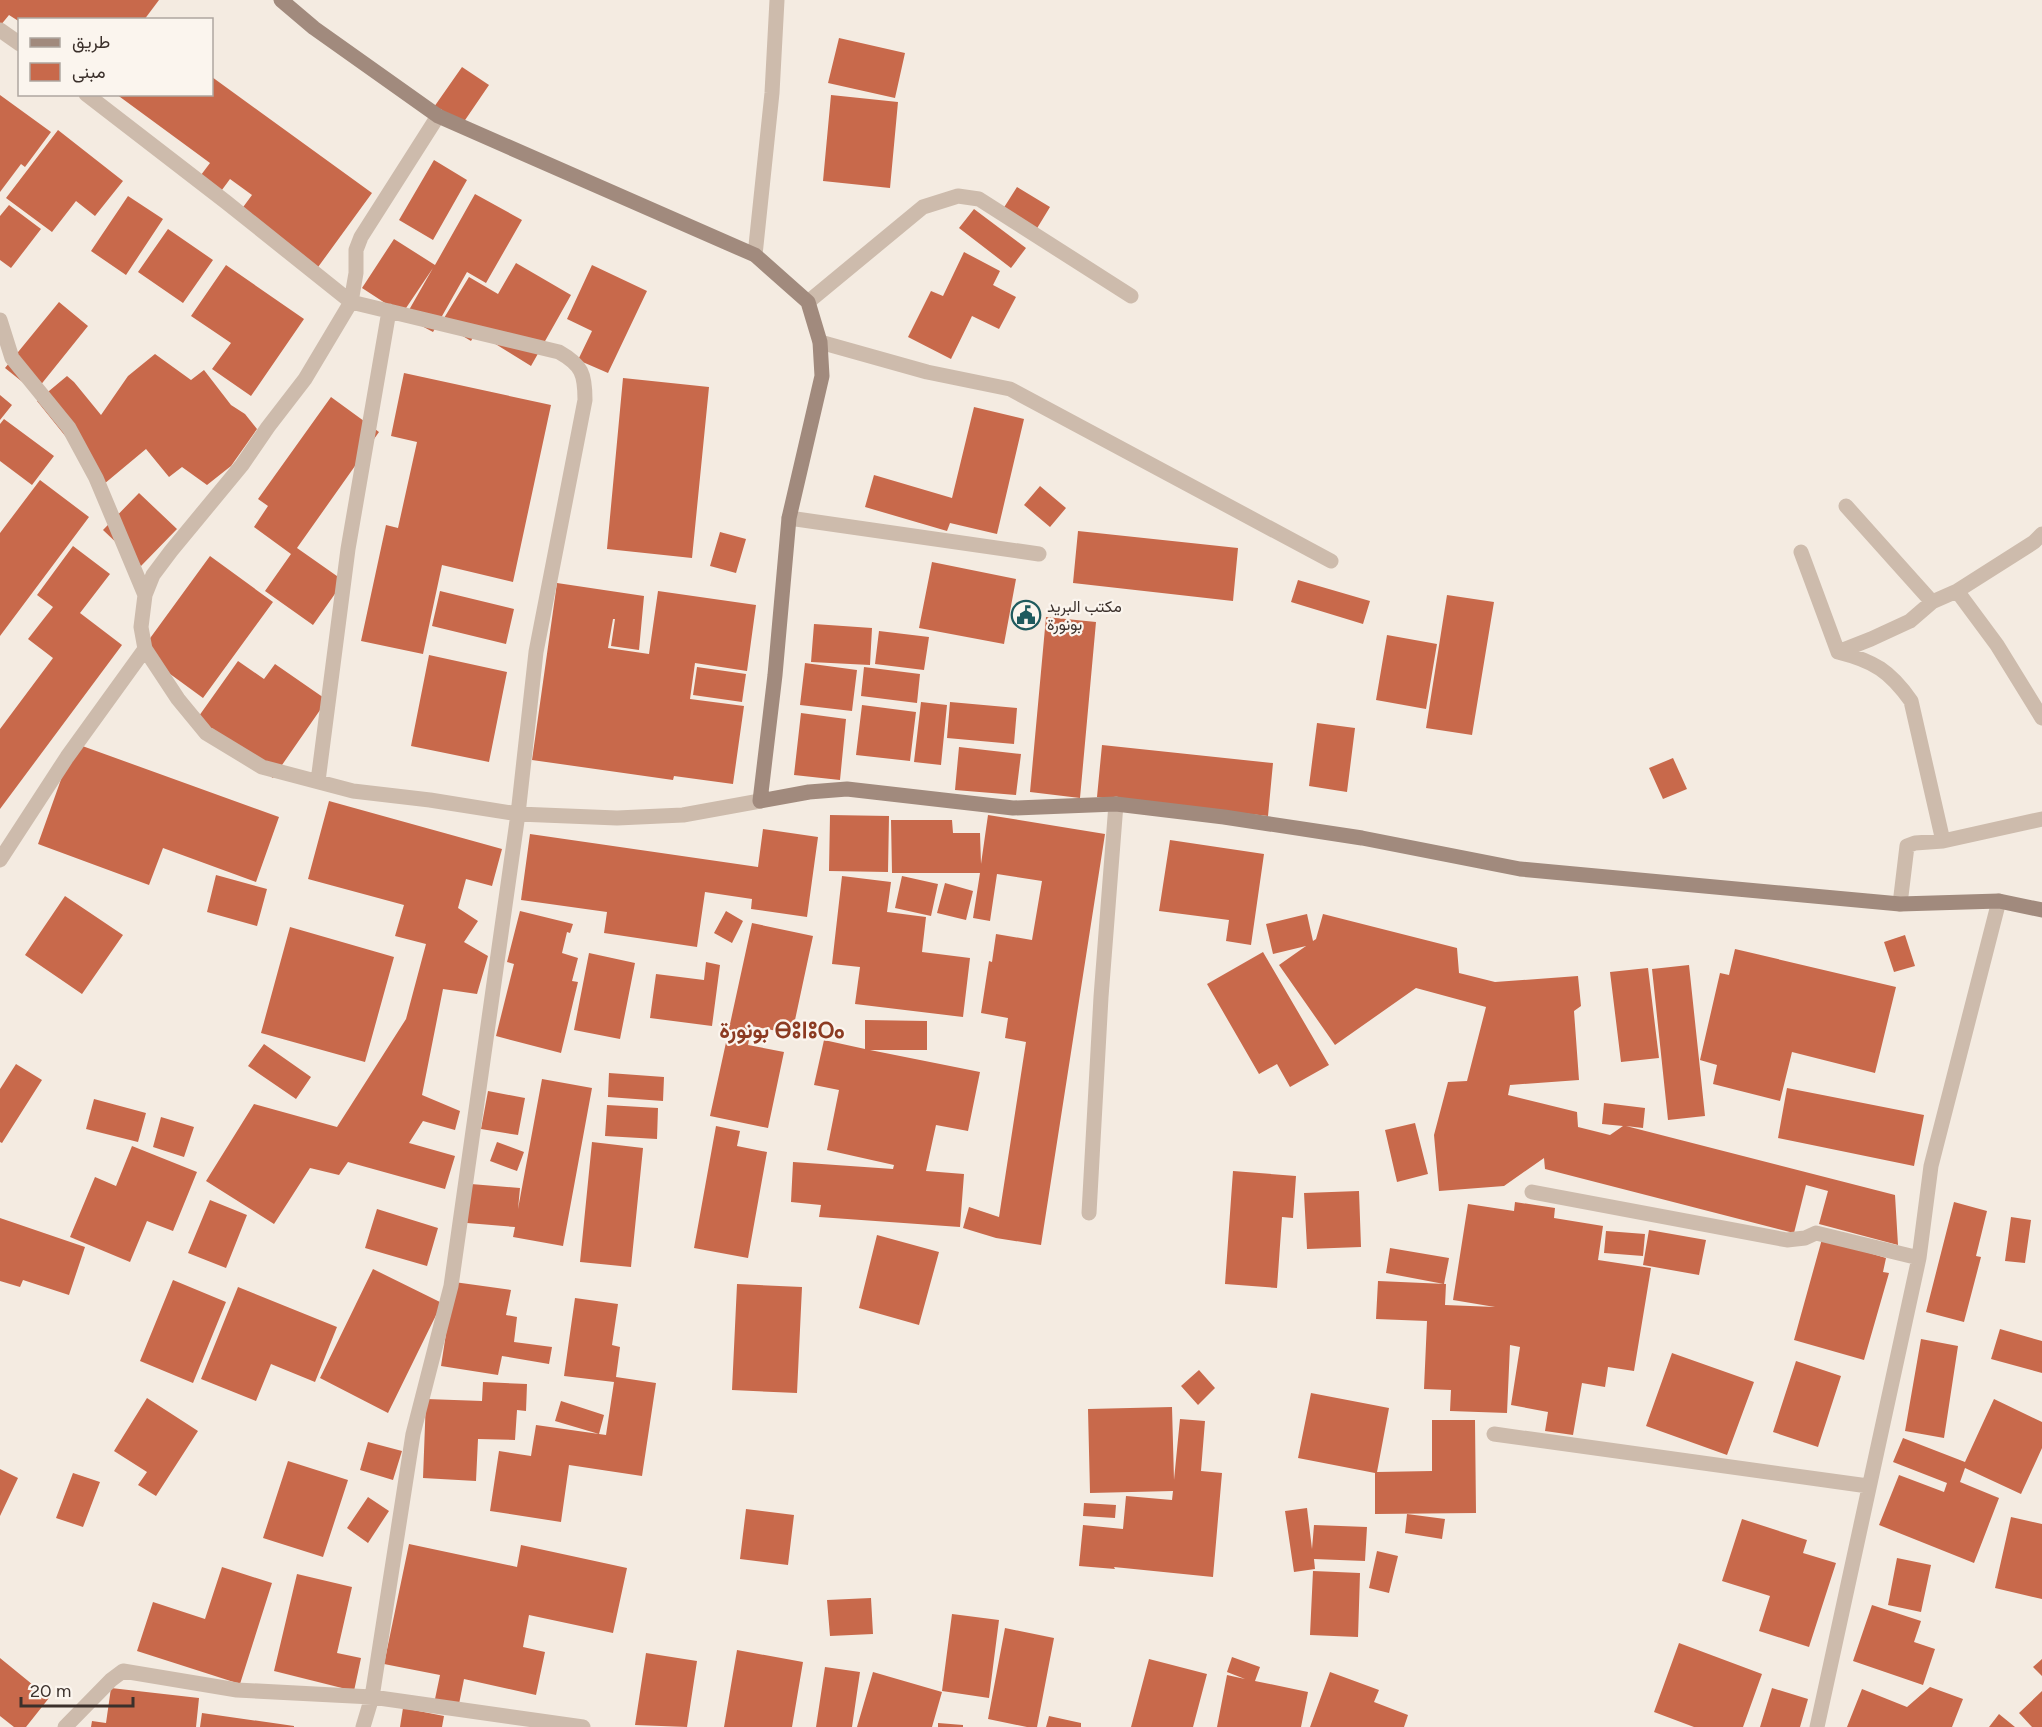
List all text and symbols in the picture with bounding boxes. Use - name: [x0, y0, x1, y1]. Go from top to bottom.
- legend: [18, 18, 213, 96]
- text: طريق: [72, 31, 110, 53]
- text: مبنى: [72, 61, 106, 83]
- place label: مكتب البريد بونورة: [1047, 597, 1122, 635]
- public building icon: مكتب البريد بونورة: [1010, 599, 1042, 631]
- district label: بونورة ⴱⵓⵏⵓⵔⴰ: [719, 1017, 845, 1044]
- scale bar: [21, 1670, 134, 1708]
- text: 20 m: [30, 1680, 71, 1702]

